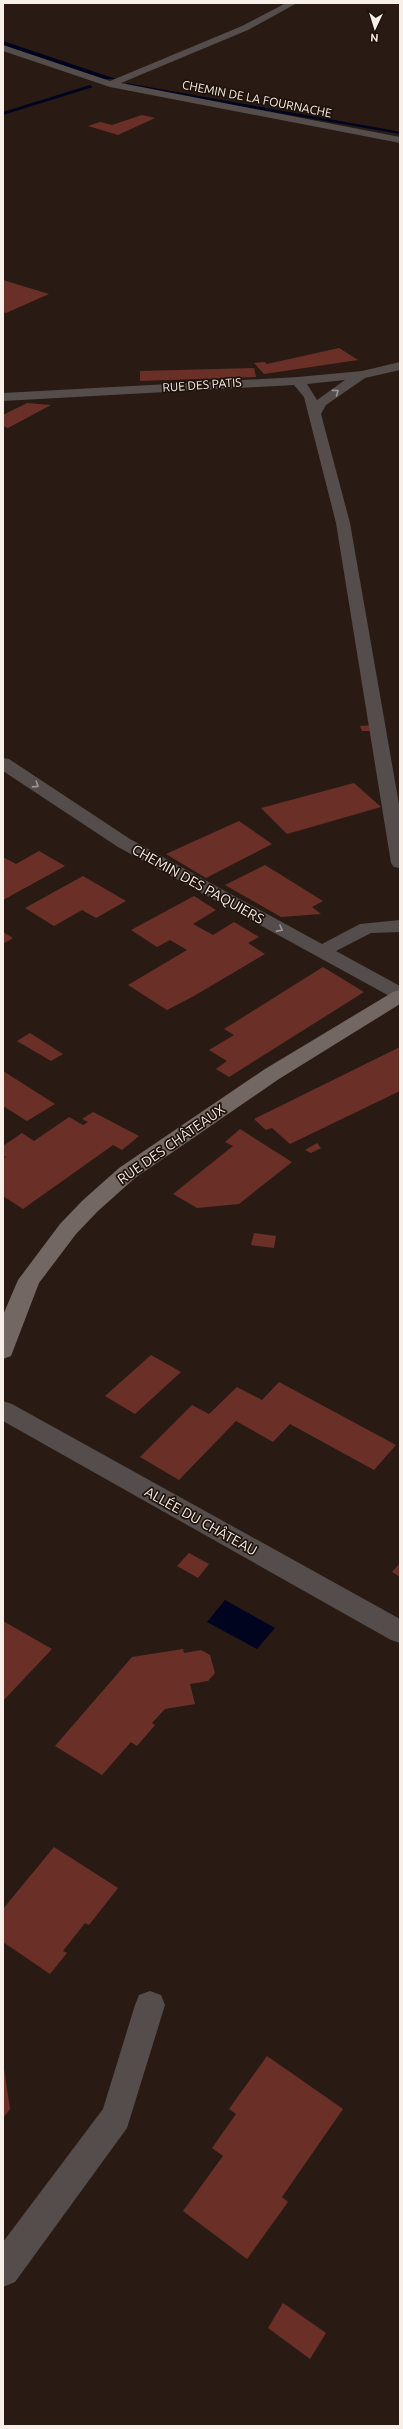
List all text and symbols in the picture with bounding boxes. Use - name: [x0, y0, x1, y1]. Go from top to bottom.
- north arrow: [355, 8, 395, 48]
- text: N: [370, 32, 379, 44]
- street label: CHEMIN DE LA FOURNACHE: [181, 78, 333, 119]
- street label: RUE DES PATIS: [162, 375, 242, 394]
- one-way arrow: [332, 390, 339, 397]
- one-way arrow: [31, 780, 38, 787]
- street label: CHEMIN DES PAQUIERS: [129, 841, 267, 927]
- one-way arrow: [276, 924, 283, 931]
- street label: RUE DES CHÂTEAUX: [114, 1100, 228, 1187]
- street label: ALLÉE DU CHÂTEAU: [142, 1483, 260, 1559]

